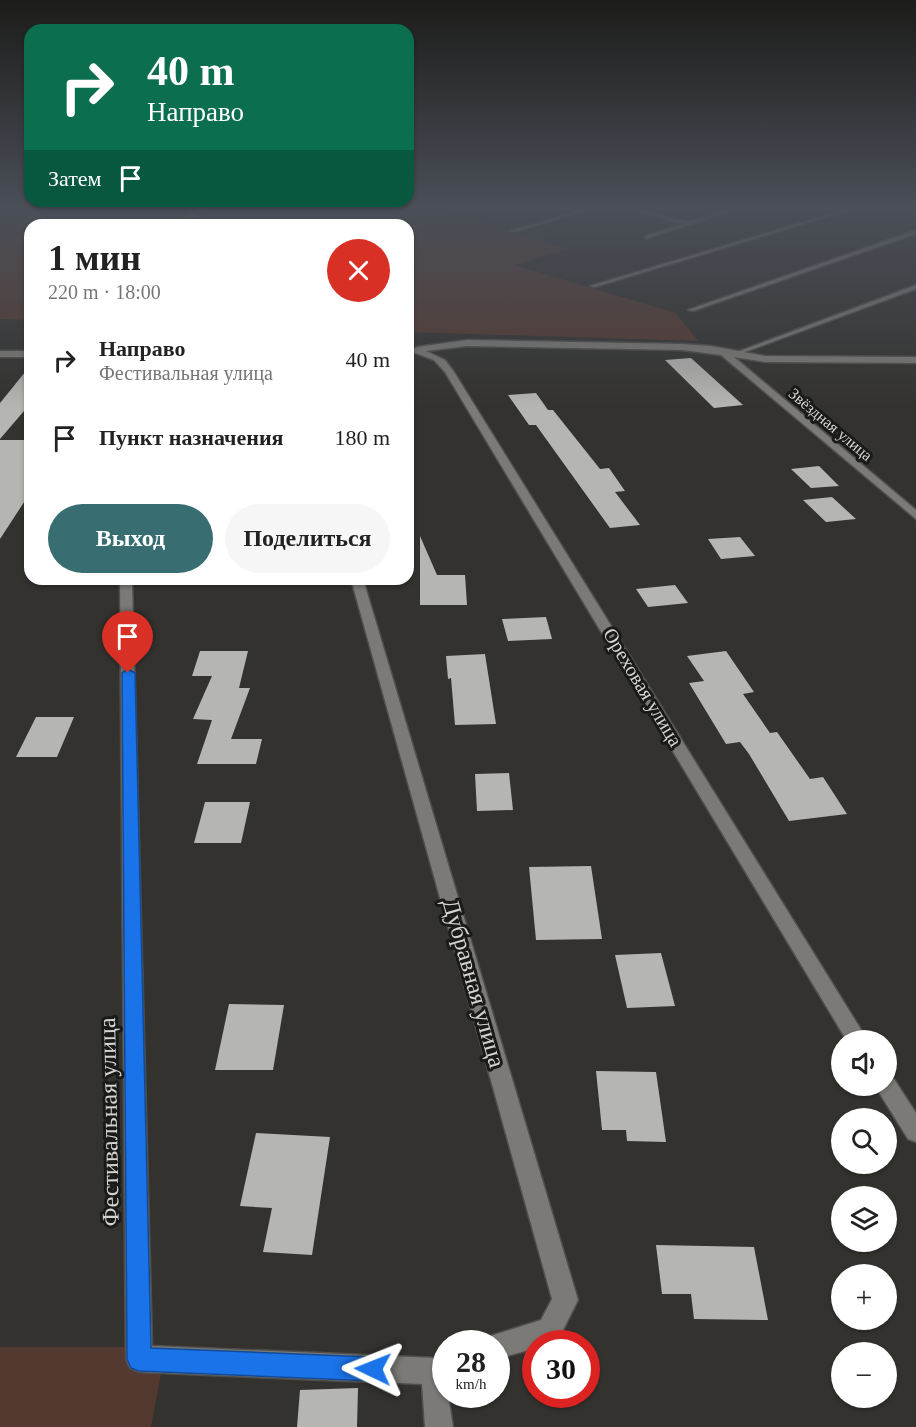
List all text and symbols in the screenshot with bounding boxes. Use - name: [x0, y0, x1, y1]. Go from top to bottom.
- icon: right: [48, 48, 126, 126]
- text: 40 m: [147, 48, 235, 94]
- text: Направо: [147, 97, 244, 127]
- icon: arrive: [114, 162, 147, 195]
- text: Затем: [48, 166, 102, 191]
- text: 1 мин: [48, 238, 141, 278]
- button: close: [327, 239, 390, 302]
- text: 220 m · 18:00: [48, 281, 161, 303]
- text: Направо: [99, 336, 185, 361]
- icon: right: [48, 344, 81, 377]
- text: 40 m: [345, 347, 390, 372]
- text: Фестивальная улица: [99, 362, 273, 384]
- street label: Звёздная улица: [785, 385, 876, 465]
- icon: arrive: [48, 422, 81, 455]
- text: Пункт назначения: [99, 425, 284, 450]
- text: 180 m: [334, 425, 390, 450]
- button: Выход: [48, 504, 213, 573]
- button: Поделиться: [225, 504, 390, 573]
- pin: [102, 611, 153, 673]
- icon: arrive: [111, 620, 144, 653]
- street label: Ореховая улица: [598, 624, 687, 751]
- street label: Дубравная улица: [438, 896, 511, 1071]
- street label: Фестивальная улица: [94, 1017, 124, 1227]
- map controls: [831, 1030, 897, 1408]
- button: sound: [831, 1030, 897, 1096]
- button: search: [831, 1108, 897, 1174]
- button: layers: [831, 1186, 897, 1252]
- button: +: [831, 1264, 897, 1330]
- speed limit sign: 30: [522, 1330, 600, 1408]
- position arrow: [341, 1337, 405, 1401]
- button: −: [831, 1342, 897, 1408]
- text: 28: [456, 1345, 486, 1378]
- text: km/h: [456, 1376, 486, 1392]

